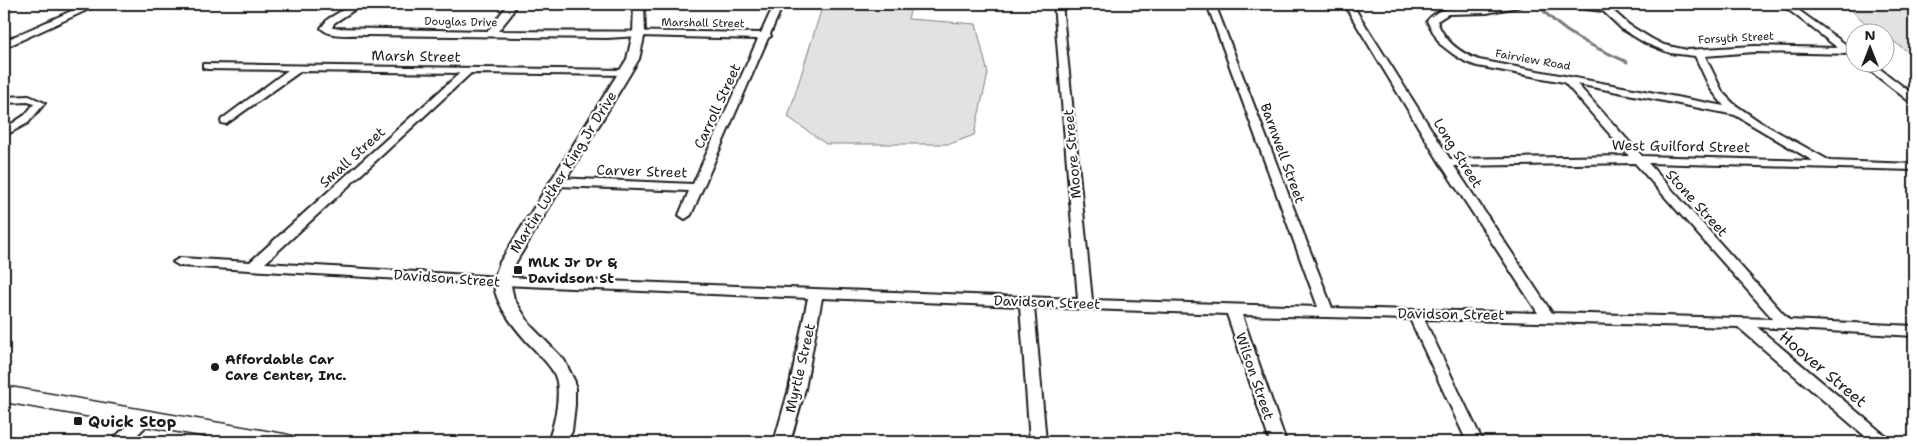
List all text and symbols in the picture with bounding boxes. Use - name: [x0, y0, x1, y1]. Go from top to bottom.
- street label: Douglas Drive: [424, 14, 498, 30]
- street label: Marshall Street: [661, 15, 745, 31]
- north arrow: [1846, 22, 1896, 72]
- text: N: [1864, 26, 1876, 44]
- street label: Forsyth Street: [1698, 29, 1775, 47]
- street label: Marsh Street: [371, 46, 461, 66]
- street label: Fairview Road: [1494, 46, 1572, 74]
- street label: Carroll Street: [689, 61, 745, 151]
- street label: Martin Luther King Jr Drive: [506, 87, 620, 256]
- street label: Barnwell Street: [1257, 100, 1309, 206]
- street label: Moore Street: [1059, 108, 1085, 200]
- street label: Long Street: [1429, 115, 1487, 191]
- street label: Small Street: [315, 123, 389, 191]
- street label: West Guilford Street: [1612, 136, 1750, 156]
- street label: Carver Street: [596, 160, 688, 182]
- street label: Stone Street: [1662, 166, 1732, 240]
- place label: MLK Jr Dr & Davidson St: [528, 253, 617, 287]
- marker: MLK Jr Dr & Davidson St: [512, 264, 524, 276]
- street label: Davidson Street: [393, 265, 501, 291]
- street label: Davidson Street: [993, 291, 1101, 313]
- street label: Davidson Street: [1397, 304, 1505, 324]
- street label: Myrtle Street: [781, 322, 819, 414]
- street label: Hoover Street: [1775, 326, 1871, 412]
- street label: Wilson Street: [1232, 330, 1278, 422]
- place label: Affordable Car Care Center, Inc.: [225, 350, 347, 384]
- marker: Affordable Car Care Center, Inc.: [209, 361, 221, 373]
- place label: Quick Stop: [88, 411, 177, 432]
- marker: Quick Stop: [72, 415, 84, 427]

